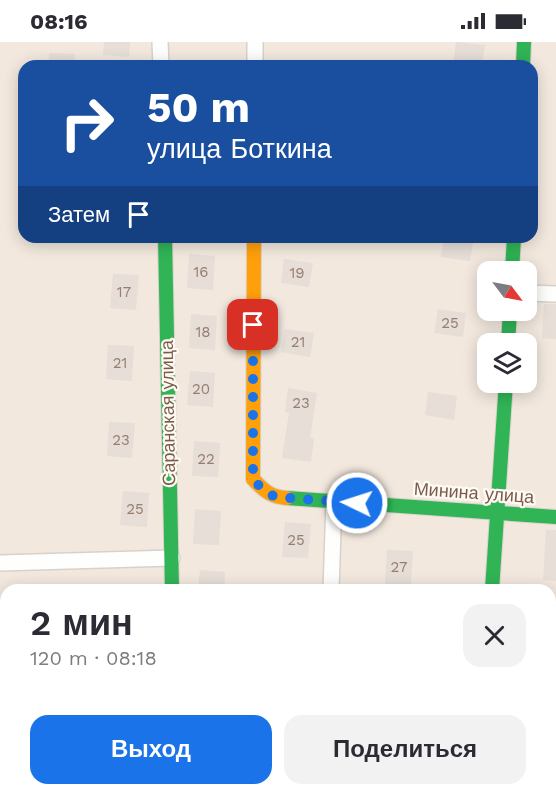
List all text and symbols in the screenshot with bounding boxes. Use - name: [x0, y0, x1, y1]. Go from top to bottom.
- text: 08:16: [30, 9, 88, 34]
- text: 50 m: [147, 83, 250, 132]
- icon: right: [48, 84, 126, 162]
- text: улица Боткина: [147, 133, 332, 165]
- icon: arrive: [122, 198, 155, 231]
- text: Затем: [48, 202, 110, 227]
- north arrow: [477, 261, 537, 321]
- map controls: [477, 261, 537, 393]
- house number: 16: [194, 263, 208, 281]
- house number: 19: [289, 264, 305, 282]
- house number: 17: [117, 283, 131, 301]
- pin: [227, 299, 278, 350]
- icon: arrive: [236, 308, 269, 341]
- house number: 25: [441, 314, 459, 332]
- house number: 18: [195, 323, 211, 341]
- house number: 21: [291, 333, 305, 351]
- button: layers: [477, 333, 537, 393]
- street label: Саранская улица: [156, 339, 179, 486]
- house number: 21: [113, 354, 127, 372]
- house number: 20: [192, 380, 210, 398]
- house number: 23: [292, 394, 310, 412]
- house number: 23: [112, 431, 130, 449]
- house number: 22: [197, 450, 215, 468]
- position arrow: [325, 471, 389, 535]
- street label: Минина улица: [413, 478, 536, 507]
- house number: 25: [126, 500, 144, 518]
- house number: 25: [287, 531, 305, 549]
- house number: 27: [391, 558, 407, 576]
- text: 2 мин: [30, 602, 133, 644]
- button: close: [463, 604, 526, 667]
- text: 120 m · 08:18: [30, 646, 157, 670]
- button: Выход: [30, 715, 272, 784]
- button: Поделиться: [284, 715, 526, 784]

